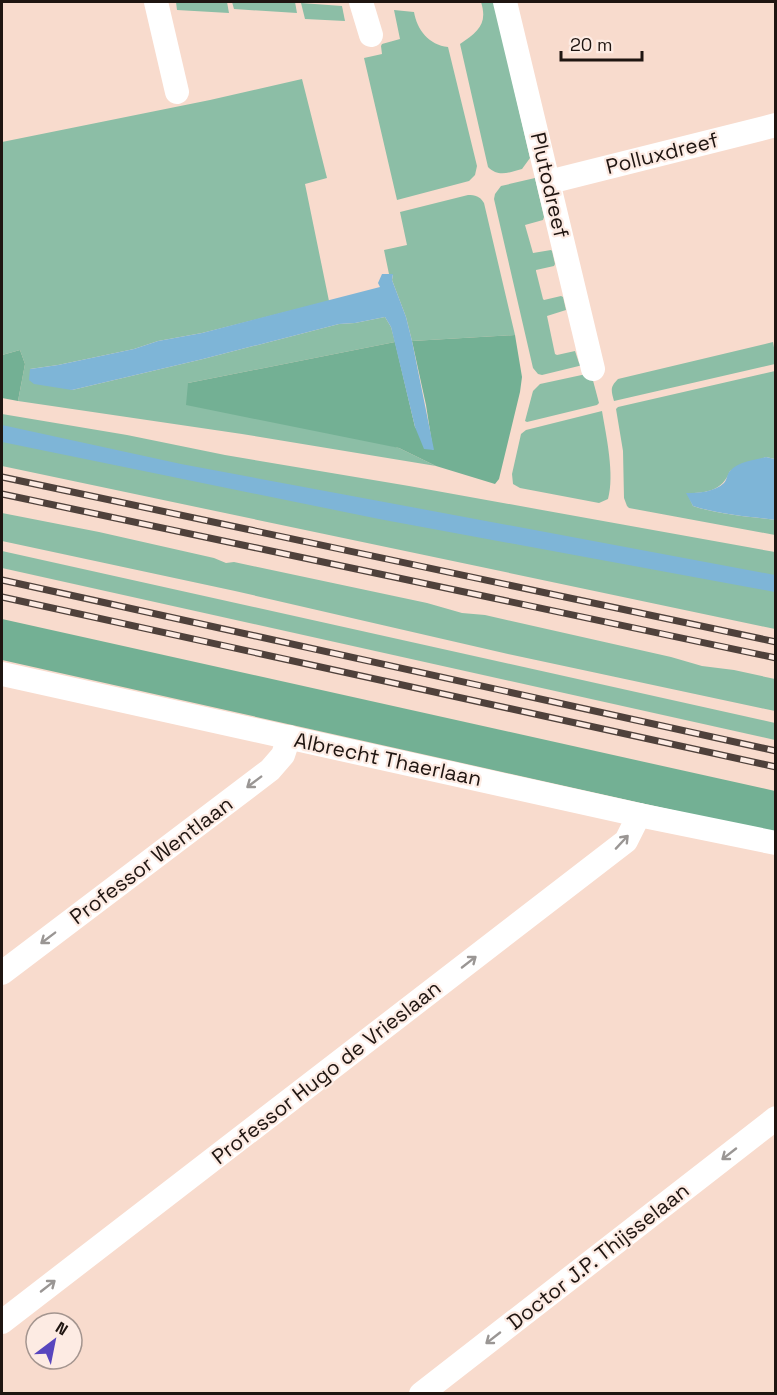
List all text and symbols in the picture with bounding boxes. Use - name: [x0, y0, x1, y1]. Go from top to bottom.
- scale bar: [561, 24, 642, 62]
- text: 20 m: [570, 33, 613, 56]
- street label: Polluxdreef: [603, 126, 721, 180]
- street label: Plutodreef: [525, 129, 575, 241]
- street label: Albrecht Thaerlaan: [292, 726, 484, 792]
- one-way arrow: [247, 776, 263, 788]
- street label: Professor Wentlaan: [64, 790, 238, 930]
- one-way arrow: [615, 835, 629, 850]
- one-way arrow: [41, 931, 57, 944]
- one-way arrow: [460, 956, 476, 969]
- street label: Professor Hugo de Vrieslaan: [206, 974, 446, 1170]
- one-way arrow: [722, 1147, 738, 1160]
- street label: Doctor J.P. Thijsselaan: [502, 1177, 694, 1335]
- one-way arrow: [40, 1280, 56, 1293]
- north arrow: [24, 1311, 84, 1371]
- text: N: [52, 1317, 72, 1340]
- one-way arrow: [485, 1332, 501, 1344]

